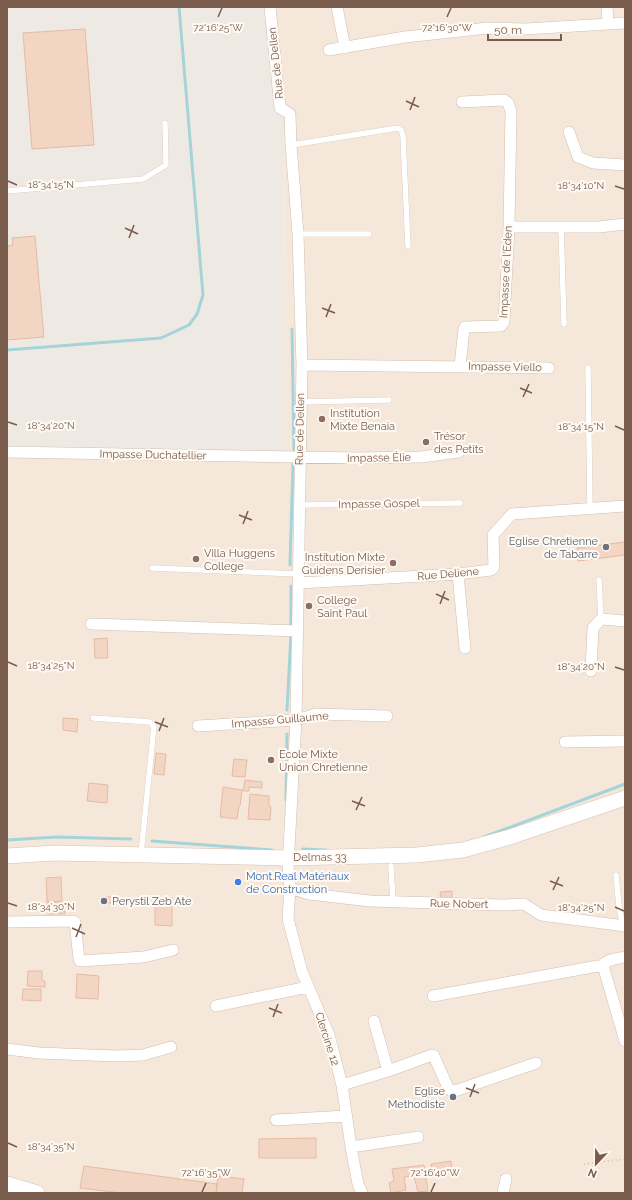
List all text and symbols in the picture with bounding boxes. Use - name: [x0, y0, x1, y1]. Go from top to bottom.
- scale bar: [488, 16, 561, 42]
- text: 72°16'25"W: [193, 22, 243, 33]
- text: 72°16'30"W: [422, 22, 473, 33]
- text: 50 m: [494, 23, 522, 37]
- street label: Rue de Dellen: [266, 26, 286, 100]
- text: 18°34'15"N: [28, 179, 74, 190]
- text: 18°34'10"N: [558, 180, 604, 191]
- street label: Impasse de l'Eden: [497, 225, 515, 319]
- street label: Impasse Viello: [468, 360, 543, 374]
- street label: Rue de Dellen: [293, 393, 307, 465]
- place label: Institution Mixte Benaia: [330, 407, 395, 433]
- marker: Institution Mixte Benaia: [317, 414, 327, 424]
- text: 18°34'20"N: [27, 420, 75, 431]
- text: 18°34'15"N: [558, 421, 604, 432]
- place label: Trésor des Petits: [434, 430, 484, 456]
- marker: Trésor des Petits: [421, 437, 431, 447]
- street label: Impasse Duchatellier: [99, 448, 207, 462]
- street label: Impasse Élie: [347, 450, 412, 465]
- street label: Impasse Gospel: [338, 497, 420, 511]
- place label: Eglise Chretienne de Tabarre: [509, 535, 599, 561]
- marker: Eglise Chretienne de Tabarre: [601, 542, 611, 552]
- place label: Villa Huggens College: [204, 547, 275, 573]
- place label: Institution Mixte Guidens Derisier: [302, 551, 386, 577]
- marker: Villa Huggens College: [191, 554, 201, 564]
- marker: Institution Mixte Guidens Derisier: [388, 558, 398, 568]
- street label: Rue Deliene: [417, 565, 480, 583]
- place label: College Saint Paul: [317, 594, 367, 620]
- marker: College Saint Paul: [304, 601, 314, 611]
- text: 18°34'25"N: [28, 660, 74, 671]
- text: 18°34'20"N: [557, 661, 605, 672]
- street label: Impasse Guillaume: [231, 709, 330, 731]
- place label: Ecole Mixte Union Chretienne: [279, 748, 368, 774]
- marker: Ecole Mixte Union Chretienne: [266, 755, 276, 765]
- street label: Delmas 33: [293, 851, 347, 864]
- place label: Mont.Real Matériaux de Construction: [246, 870, 350, 896]
- marker: Mont.Real Matériaux de Construction: [233, 877, 243, 887]
- place label: Perystil Zeb Ate: [112, 895, 192, 908]
- marker: Perystil Zeb Ate: [99, 896, 109, 906]
- street label: Rue Nobert: [430, 897, 489, 911]
- text: 18°34'30"N: [27, 901, 75, 912]
- text: 18°34'25"N: [558, 902, 604, 913]
- street label: Clercine 12: [312, 1011, 342, 1068]
- place label: Eglise Methodiste: [388, 1085, 446, 1111]
- marker: Eglise Methodiste: [448, 1092, 458, 1102]
- text: 18°34'35"N: [28, 1141, 74, 1152]
- north arrow: [576, 1144, 616, 1184]
- text: N: [586, 1165, 599, 1180]
- text: 72°16'35"W: [181, 1167, 231, 1178]
- text: 72°16'40"W: [410, 1167, 460, 1178]

